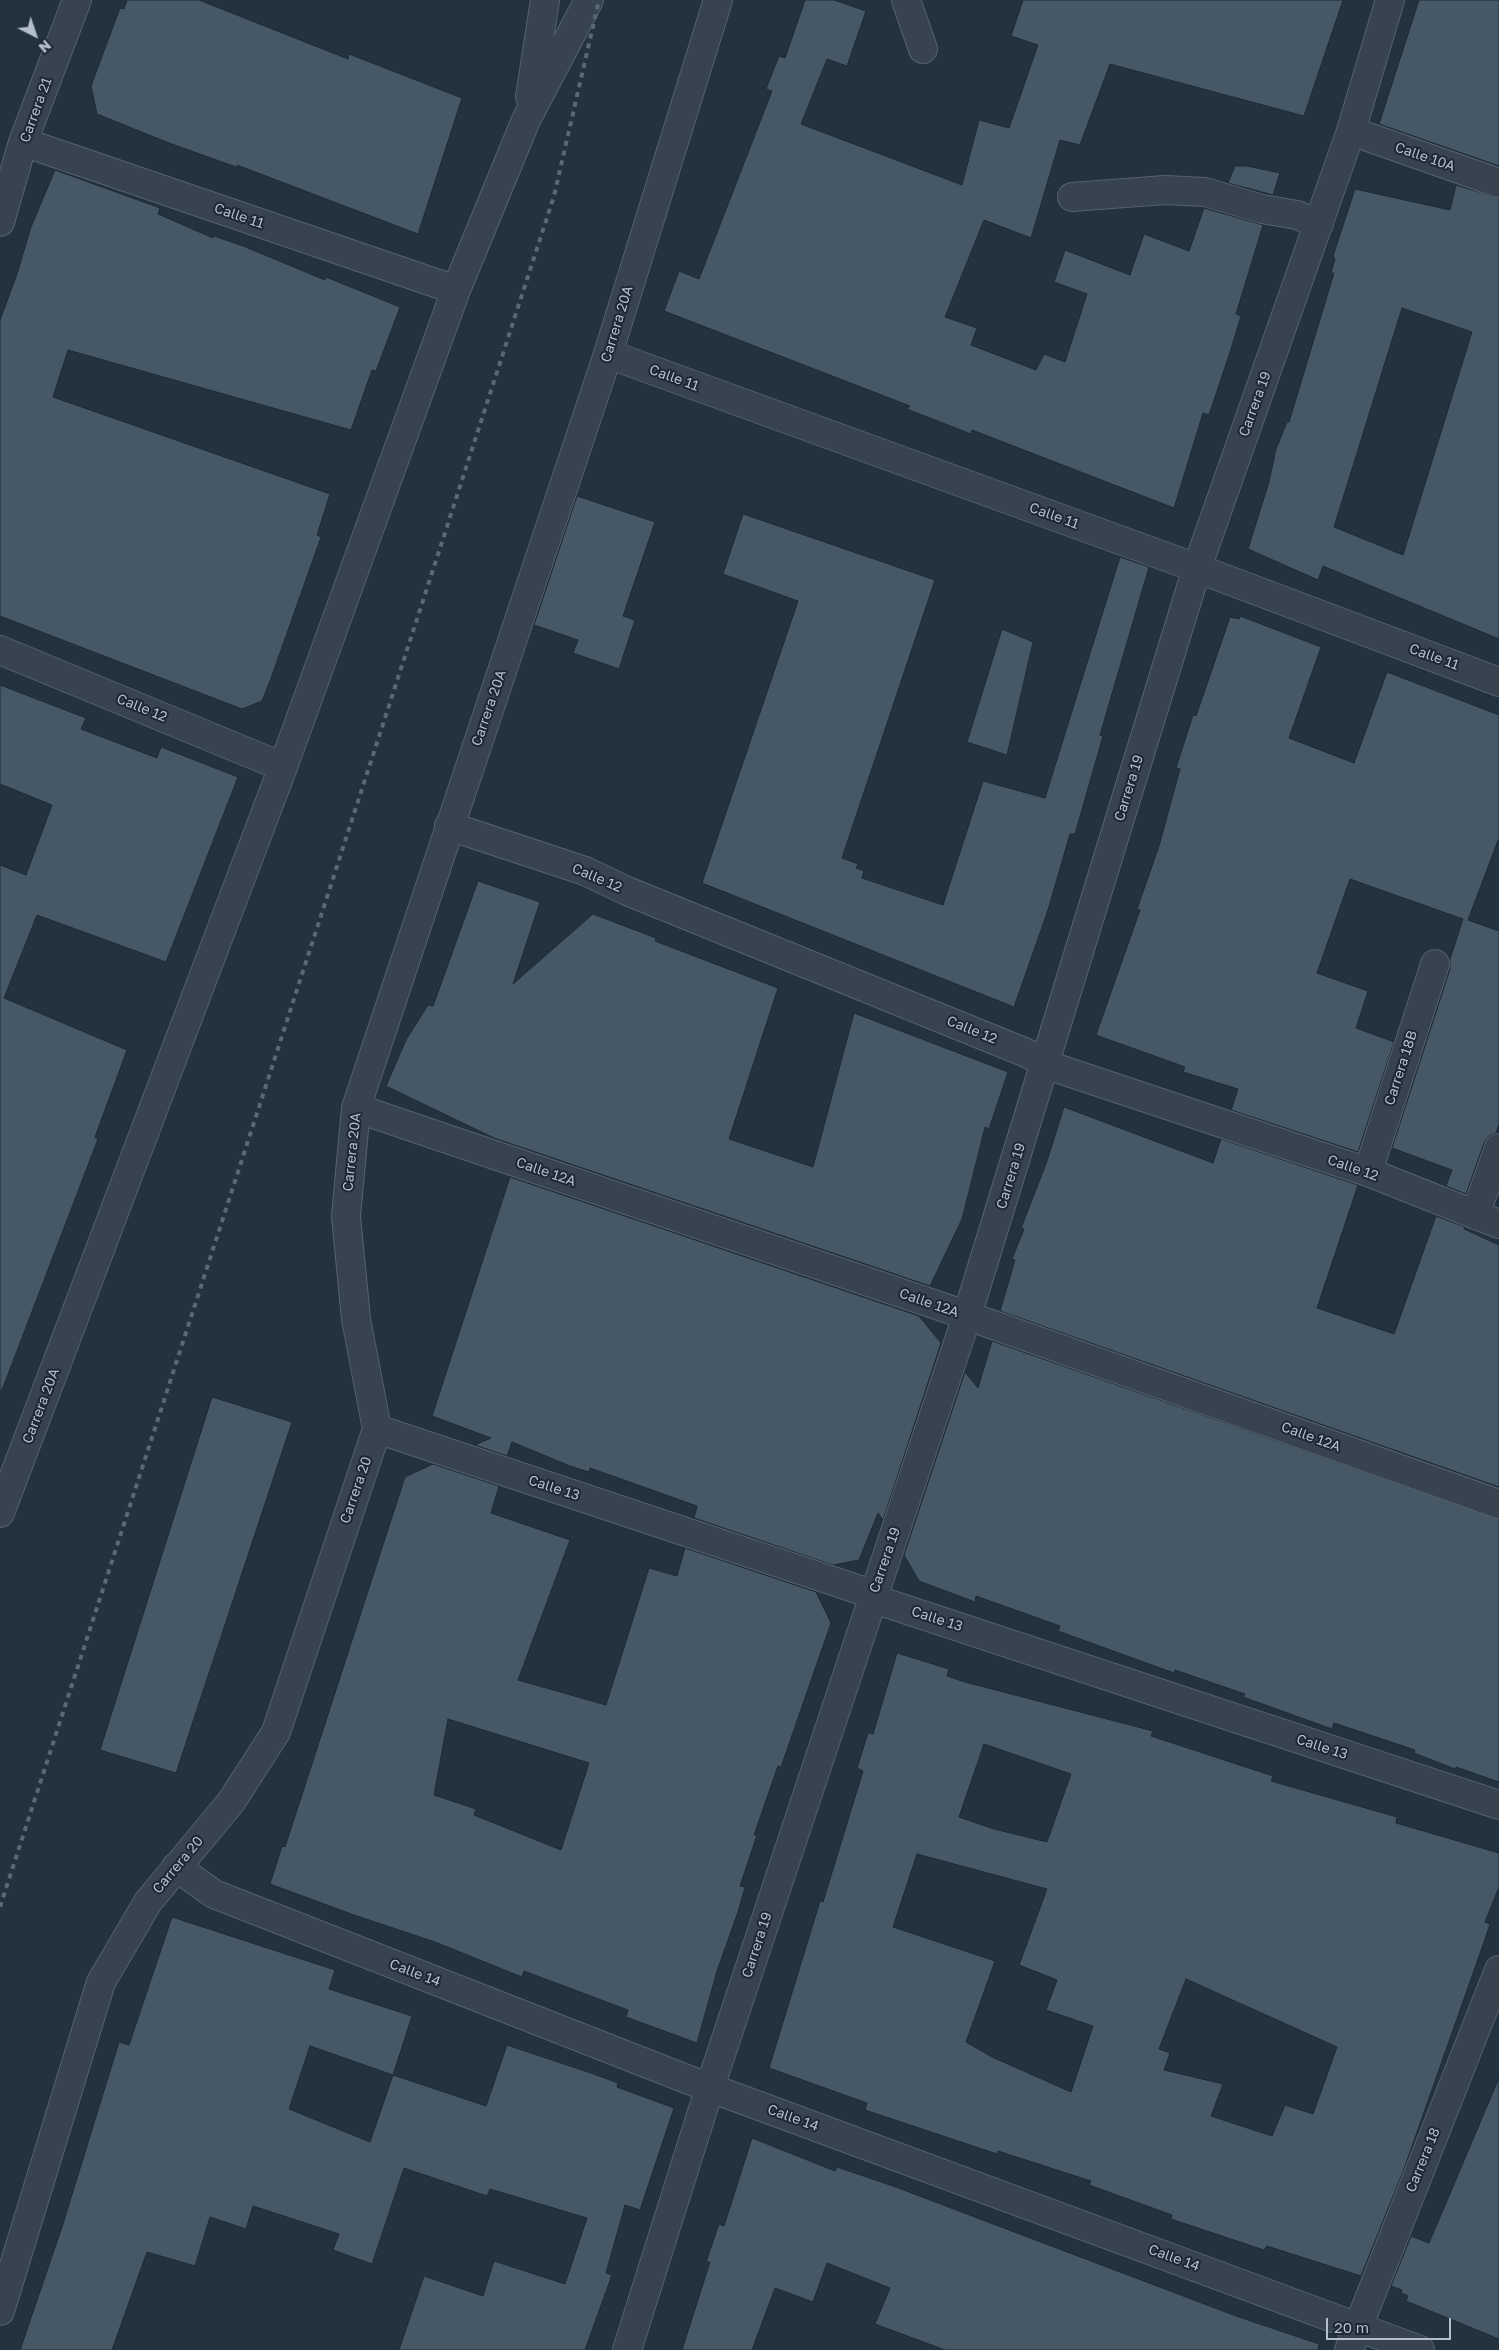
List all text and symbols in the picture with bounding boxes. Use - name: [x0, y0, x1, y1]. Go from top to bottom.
- north arrow: [10, 10, 60, 60]
- text: N: [36, 37, 55, 57]
- street label: Carrera 21: [16, 75, 56, 145]
- street label: Calle 10A: [1393, 139, 1457, 175]
- street label: Calle 11: [212, 200, 266, 232]
- street label: Carrera 20A: [597, 284, 637, 364]
- street label: Calle 11: [647, 361, 701, 395]
- street label: Carrera 19: [1235, 369, 1275, 439]
- street label: Calle 11: [1027, 499, 1081, 533]
- street label: Calle 11: [1407, 640, 1461, 674]
- street label: Carrera 20A: [468, 668, 510, 748]
- street label: Calle 12: [114, 690, 170, 726]
- street label: Carrera 19: [1111, 753, 1147, 823]
- street label: Calle 12: [569, 860, 625, 896]
- street label: Calle 12: [944, 1012, 1000, 1048]
- street label: Carrera 18B: [1381, 1028, 1421, 1108]
- street label: Carrera 20A: [340, 1112, 364, 1192]
- street label: Carrera 19: [993, 1141, 1029, 1211]
- street label: Calle 12: [1325, 1151, 1381, 1185]
- street label: Calle 12A: [514, 1154, 578, 1190]
- street label: Calle 12A: [897, 1285, 961, 1321]
- street label: Carrera 20A: [19, 1366, 63, 1446]
- street label: Calle 12A: [1279, 1418, 1343, 1456]
- street label: Carrera 20: [337, 1454, 375, 1526]
- street label: Calle 13: [526, 1472, 582, 1504]
- street label: Carrera 19: [866, 1525, 904, 1595]
- street label: Calle 13: [909, 1603, 965, 1635]
- street label: Calle 13: [1294, 1731, 1350, 1763]
- street label: Carrera 20: [149, 1833, 207, 1897]
- street label: Carrera 19: [738, 1910, 776, 1980]
- street label: Calle 14: [387, 1956, 443, 1990]
- street label: Calle 14: [765, 2101, 821, 2135]
- street label: Carrera 18: [1402, 2125, 1444, 2195]
- street label: Calle 14: [1146, 2241, 1202, 2275]
- scale bar: [1329, 2308, 1454, 2340]
- text: 20 m: [1334, 2318, 1369, 2336]

